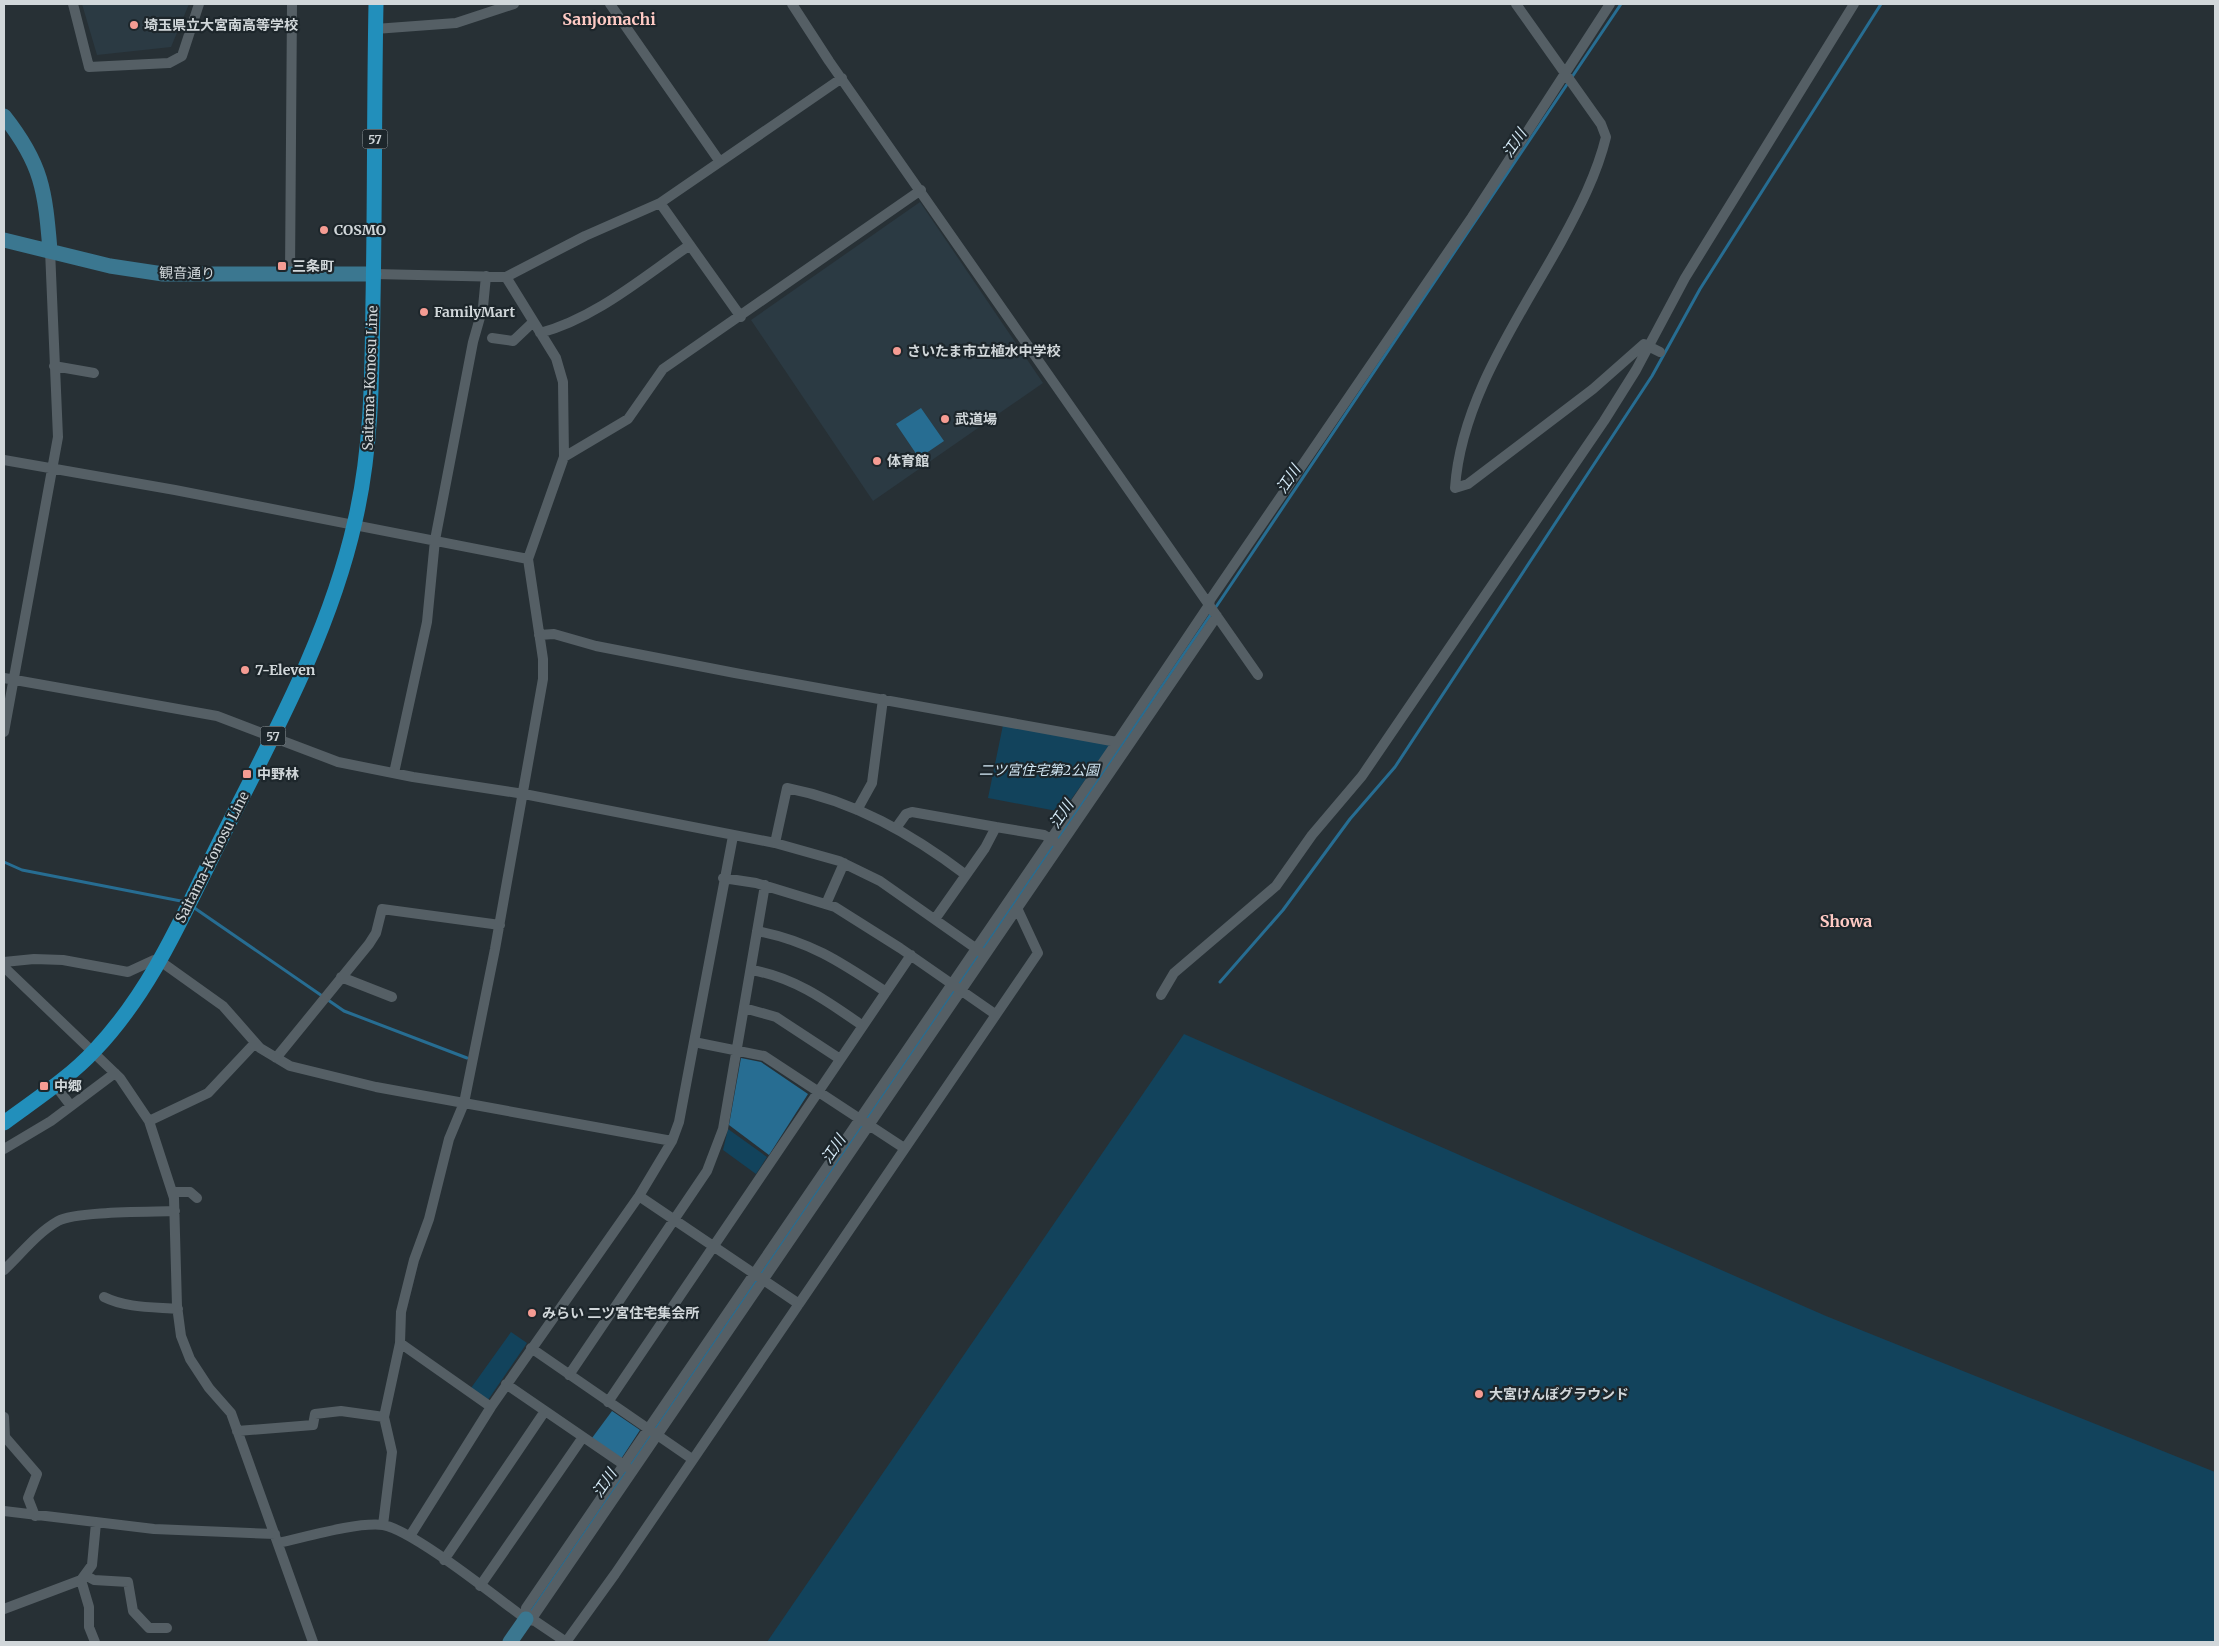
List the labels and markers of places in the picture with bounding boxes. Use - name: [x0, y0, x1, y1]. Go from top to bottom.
- place label: 埼玉県立大宮南高等学校: [144, 16, 298, 34]
- marker: 埼玉県立大宮南高等学校: [128, 19, 140, 31]
- place label: COSMO: [334, 221, 386, 239]
- marker: COSMO: [318, 224, 330, 236]
- place label: 三条町: [292, 257, 334, 275]
- marker: 三条町: [276, 260, 288, 272]
- place label: FamilyMart: [434, 303, 515, 321]
- marker: FamilyMart: [418, 306, 430, 318]
- place label: さいたま市立植水中学校: [907, 342, 1061, 360]
- marker: さいたま市立植水中学校: [891, 345, 903, 357]
- place label: 武道場: [955, 410, 997, 428]
- marker: 武道場: [939, 413, 951, 425]
- place label: 体育館: [887, 452, 929, 470]
- marker: 体育館: [871, 455, 883, 467]
- place label: 7-Eleven: [255, 661, 316, 679]
- marker: 7-Eleven: [239, 664, 251, 676]
- place label: 中野林: [257, 765, 299, 783]
- marker: 中野林: [241, 768, 253, 780]
- place label: 中郷: [54, 1077, 82, 1095]
- marker: 中郷: [38, 1080, 50, 1092]
- place label: みらい 二ツ宮住宅集会所: [542, 1304, 699, 1322]
- marker: みらい 二ツ宮住宅集会所: [526, 1307, 538, 1319]
- place label: 大宮けんぽグラウンド: [1489, 1385, 1629, 1403]
- marker: 大宮けんぽグラウンド: [1473, 1388, 1485, 1400]

